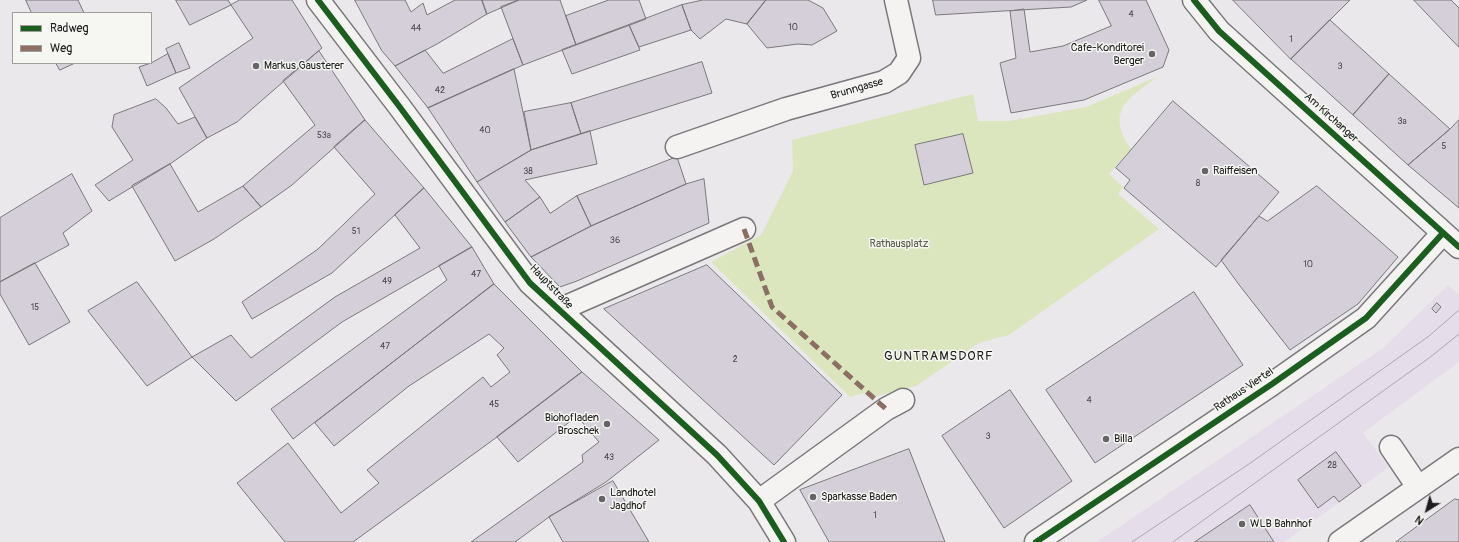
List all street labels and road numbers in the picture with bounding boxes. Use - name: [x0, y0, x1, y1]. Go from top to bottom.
- street label: Brunngasse: [829, 75, 885, 103]
- street label: Am Kirchanger: [1301, 90, 1361, 146]
- street label: Hauptstraße: [527, 262, 575, 312]
- street label: Rathaus Viertel: [1212, 365, 1276, 415]

